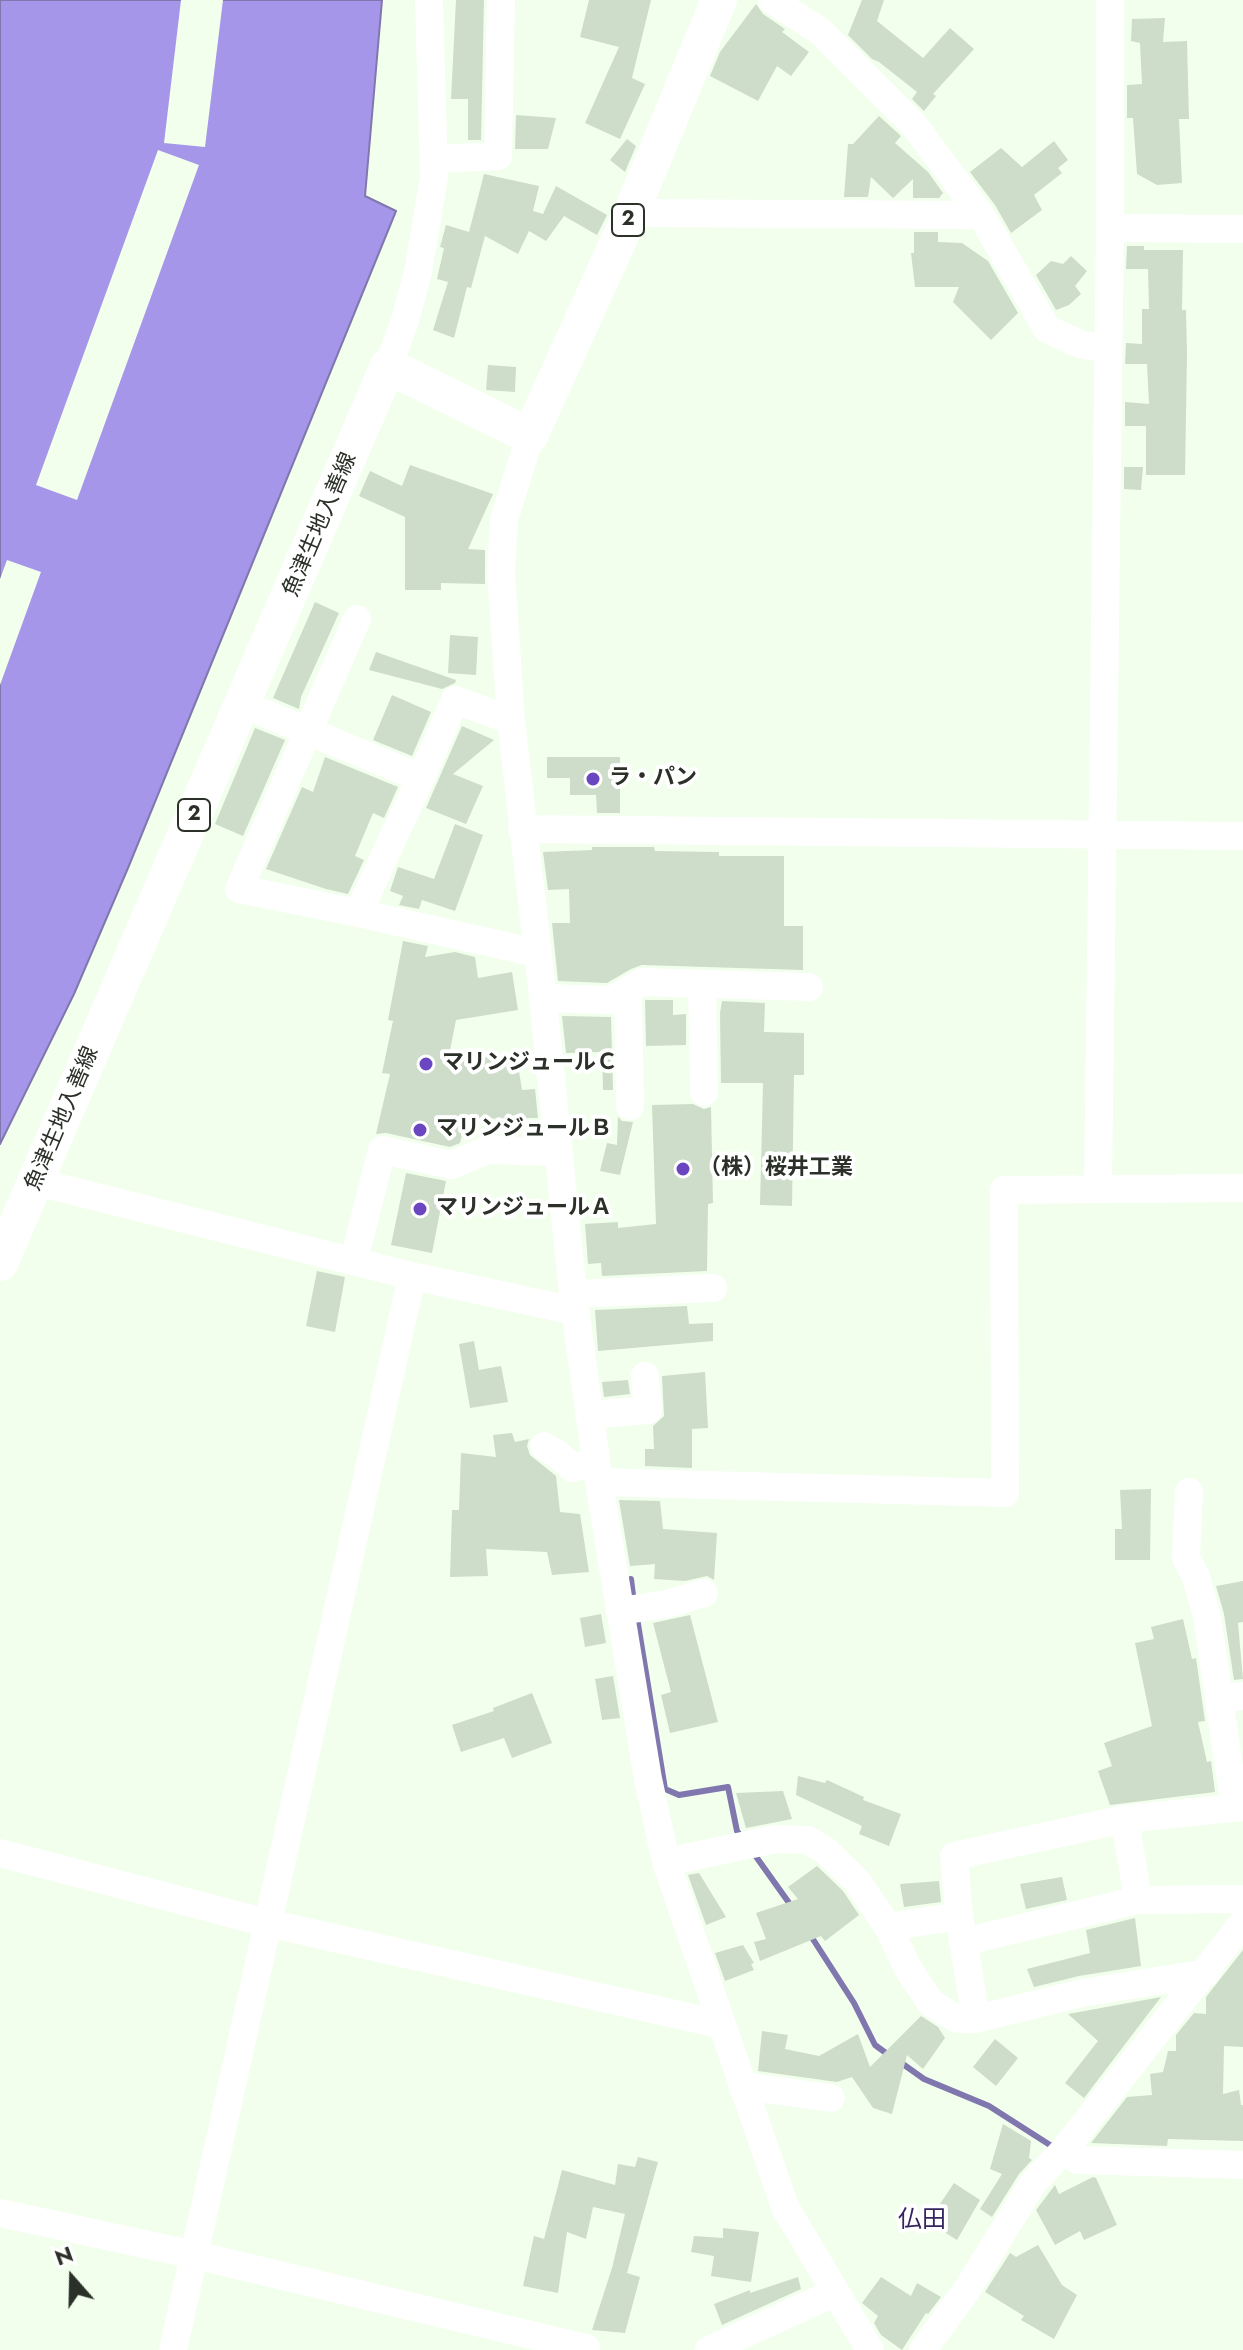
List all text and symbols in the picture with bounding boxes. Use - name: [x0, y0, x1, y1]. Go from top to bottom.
- road number: 2: [612, 204, 644, 236]
- street label: 魚津生地入善線: [279, 449, 363, 601]
- place label: ラ・パン: [609, 766, 697, 792]
- marker: ラ・パン: [584, 770, 602, 788]
- road number: 2: [178, 799, 210, 831]
- street label: 魚津生地入善線: [21, 1043, 105, 1195]
- place label: マリンジュールＣ: [442, 1051, 618, 1077]
- marker: マリンジュールＣ: [417, 1055, 435, 1073]
- place label: マリンジュールＢ: [436, 1117, 612, 1143]
- marker: マリンジュールＢ: [411, 1121, 429, 1139]
- place label: （株）桜井工業: [699, 1156, 853, 1182]
- marker: （株）桜井工業: [674, 1160, 692, 1178]
- place label: マリンジュールＡ: [436, 1196, 612, 1222]
- marker: マリンジュールＡ: [411, 1200, 429, 1218]
- district label: 仏田: [898, 2207, 946, 2235]
- text: N: [50, 2237, 77, 2273]
- north arrow: [32, 2238, 112, 2318]

